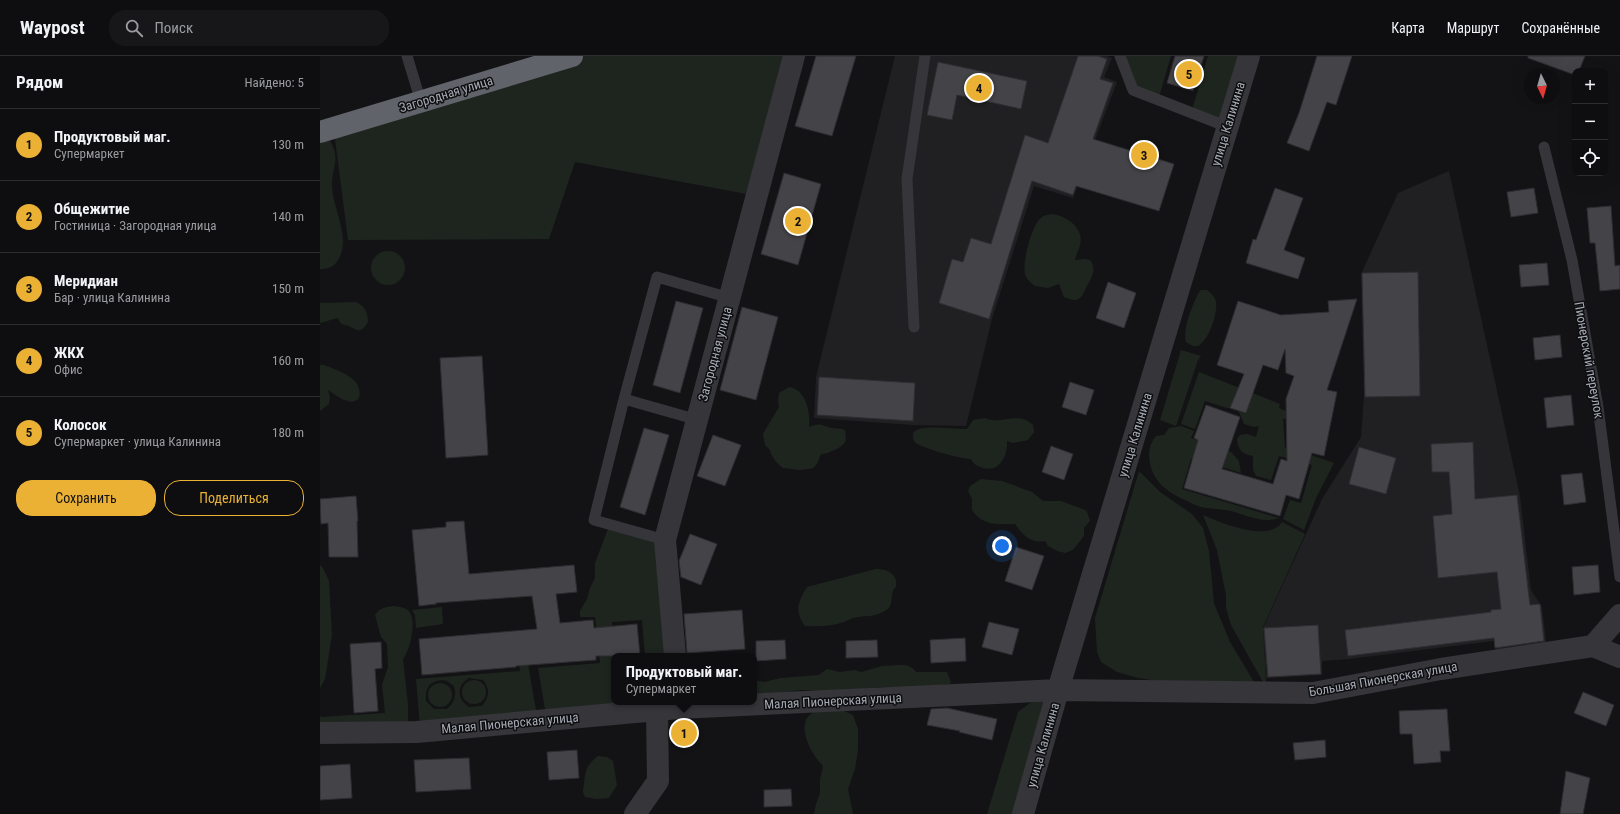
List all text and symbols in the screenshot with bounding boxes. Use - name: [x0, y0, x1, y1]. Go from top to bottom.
- search box: [109, 10, 389, 46]
- text: Waypost: [20, 16, 85, 39]
- icon: search: [123, 17, 145, 39]
- text: Поиск: [155, 19, 193, 37]
- text: Карта: [1391, 20, 1425, 36]
- text: Маршрут: [1447, 20, 1499, 36]
- text: Сохранённые: [1521, 20, 1600, 36]
- pin: 5: [1176, 59, 1202, 89]
- north arrow: [1524, 68, 1560, 104]
- map controls: [1572, 68, 1608, 176]
- button: +: [1572, 68, 1608, 104]
- text: Рядом: [16, 72, 63, 92]
- street label: Загородная улица: [397, 73, 495, 115]
- pin: 4: [966, 73, 992, 103]
- text: Найдено: 5: [244, 75, 304, 90]
- street label: улица Калинина: [1208, 80, 1248, 168]
- button: −: [1572, 104, 1608, 140]
- text: Продуктовый маг.: [54, 128, 171, 146]
- text: 1: [26, 137, 32, 152]
- text: 130 m: [272, 137, 304, 152]
- pin: 3: [1131, 140, 1157, 170]
- button: locate: [1572, 140, 1608, 176]
- text: Супермаркет: [54, 146, 125, 161]
- text: Общежитие: [54, 200, 130, 218]
- pin: 2: [785, 206, 811, 236]
- text: 2: [26, 209, 32, 224]
- text: 140 m: [272, 209, 304, 224]
- text: Гостиница · Загородная улица: [54, 218, 216, 233]
- text: Меридиан: [54, 272, 118, 290]
- text: 3: [26, 281, 32, 296]
- text: 150 m: [272, 281, 304, 296]
- text: Бар · улица Калинина: [54, 290, 170, 305]
- street label: Пионерский переулок: [1571, 300, 1607, 420]
- street label: Загородная улица: [695, 305, 735, 403]
- text: ЖКХ: [54, 344, 84, 362]
- text: 4: [26, 353, 32, 368]
- text: 160 m: [272, 353, 304, 368]
- text: Офис: [54, 362, 83, 377]
- street label: улица Калинина: [1115, 391, 1155, 479]
- text: Колосок: [54, 416, 107, 434]
- text: 5: [26, 425, 32, 440]
- text: 180 m: [272, 425, 304, 440]
- text: Супермаркет · улица Калинина: [54, 434, 221, 449]
- button: Сохранить: [16, 480, 156, 516]
- button: Поделиться: [164, 480, 304, 516]
- your location: [992, 536, 1012, 556]
- popup: [611, 653, 757, 705]
- street label: Большая Пионерская улица: [1308, 659, 1458, 699]
- text: Продуктовый маг.: [626, 663, 742, 681]
- text: Супермаркет: [626, 681, 696, 696]
- street label: Малая Пионерская улица: [764, 690, 902, 712]
- street label: улица Калинина: [1024, 701, 1062, 789]
- street label: Малая Пионерская улица: [441, 710, 579, 736]
- pin: 1: [671, 718, 697, 748]

